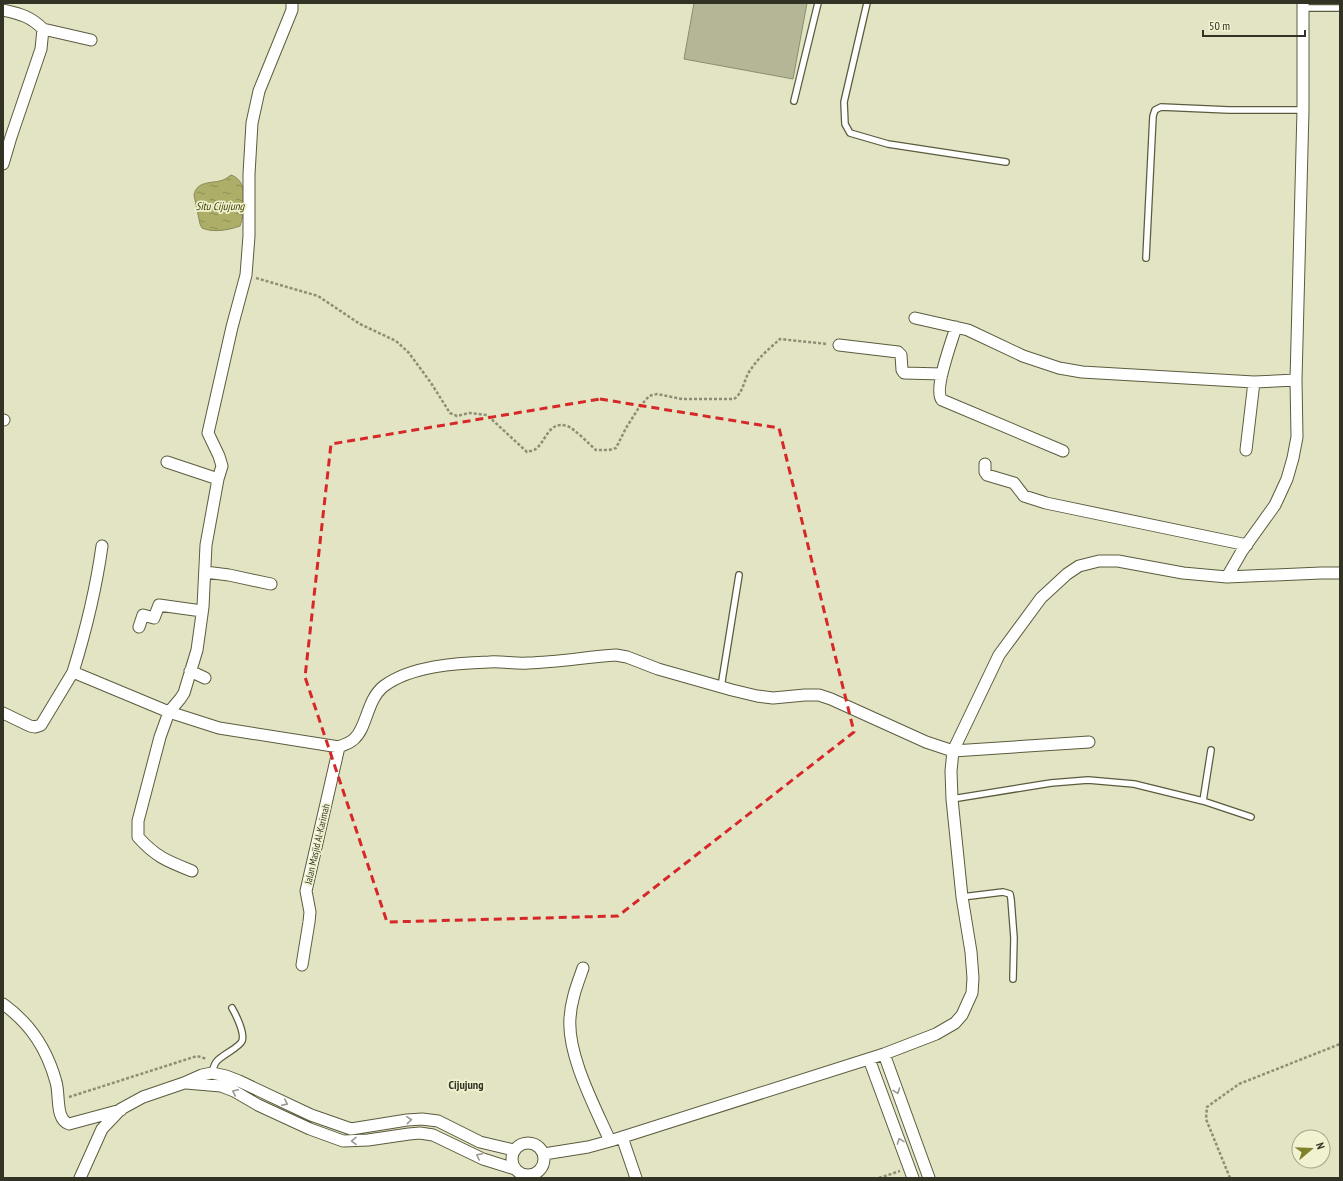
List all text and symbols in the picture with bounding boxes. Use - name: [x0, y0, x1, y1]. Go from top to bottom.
- scale bar: [1203, 12, 1305, 38]
- text: 50 m: [1209, 18, 1230, 33]
- water label: Situ Cijujung: [196, 199, 245, 213]
- street label: Jalan Masjid Al-Karimah: [301, 803, 333, 886]
- district label: Cijujung: [449, 1077, 484, 1092]
- one-way arrow: [892, 1088, 901, 1095]
- one-way arrow: [231, 1089, 239, 1097]
- one-way arrow: [281, 1098, 288, 1105]
- one-way arrow: [406, 1116, 412, 1125]
- north arrow: [1291, 1129, 1331, 1169]
- one-way arrow: [351, 1137, 357, 1145]
- one-way arrow: [896, 1138, 904, 1145]
- text: N: [1313, 1141, 1328, 1151]
- one-way arrow: [475, 1154, 483, 1161]

